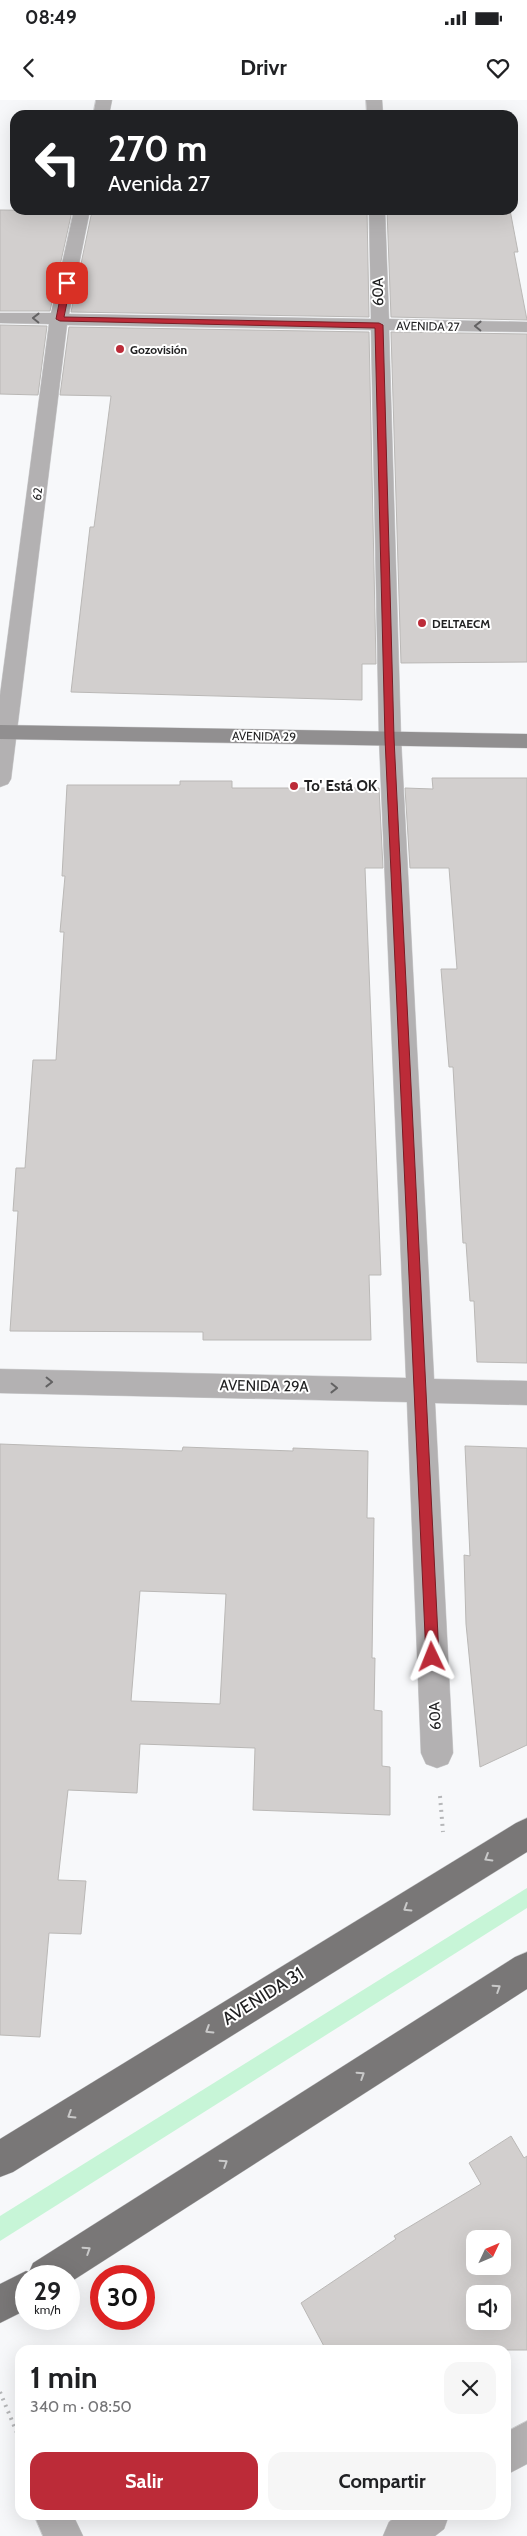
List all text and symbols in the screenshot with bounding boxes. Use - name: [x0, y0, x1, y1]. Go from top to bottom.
- text: 08:49: [25, 6, 77, 29]
- icon: back: [15, 54, 43, 82]
- text: Drivr: [240, 54, 287, 81]
- icon: heart: [484, 54, 512, 82]
- text: 270 m: [108, 127, 207, 170]
- icon: left: [25, 130, 90, 195]
- text: Avenida 27: [108, 170, 210, 197]
- pin: [46, 262, 88, 304]
- icon: arrive: [53, 269, 81, 297]
- street label: 60A: [369, 277, 387, 306]
- one-way arrow: [32, 313, 40, 324]
- street label: AVENIDA 27: [396, 318, 460, 334]
- one-way arrow: [474, 321, 482, 331]
- place label: Gozovisión: [130, 342, 187, 357]
- marker: Gozovisión: [114, 343, 126, 355]
- street label: 62: [29, 487, 45, 501]
- place label: DELTAECM: [432, 616, 490, 631]
- marker: DELTAECM: [416, 617, 428, 629]
- street label: AVENIDA 29: [232, 728, 296, 744]
- place label: To' Está OK: [304, 777, 378, 795]
- marker: To' Está OK: [288, 780, 300, 792]
- one-way arrow: [45, 1376, 53, 1387]
- street label: AVENIDA 29A: [219, 1376, 309, 1396]
- one-way arrow: [330, 1383, 338, 1393]
- position arrow: [405, 1630, 457, 1682]
- street label: 60A: [425, 1701, 445, 1730]
- one-way arrow: [484, 1852, 493, 1861]
- one-way arrow: [403, 1901, 412, 1911]
- street label: AVENIDA 31: [218, 1962, 308, 2030]
- one-way arrow: [492, 1984, 501, 1994]
- one-way arrow: [205, 2024, 215, 2033]
- one-way arrow: [355, 2072, 364, 2081]
- one-way arrow: [67, 2109, 76, 2119]
- one-way arrow: [218, 2159, 227, 2169]
- north arrow: [466, 2230, 511, 2275]
- map controls: [466, 2230, 511, 2330]
- one-way arrow: [81, 2247, 90, 2256]
- speed limit sign: 30: [90, 2265, 155, 2330]
- text: 29: [34, 2276, 61, 2306]
- button: sound: [466, 2285, 511, 2330]
- text: km/h: [34, 2302, 61, 2317]
- text: 1 min: [30, 2359, 98, 2396]
- button: close: [444, 2362, 496, 2414]
- text: 340 m · 08:50: [30, 2397, 132, 2416]
- button: Salir: [30, 2452, 258, 2510]
- button: Compartir: [268, 2452, 496, 2510]

